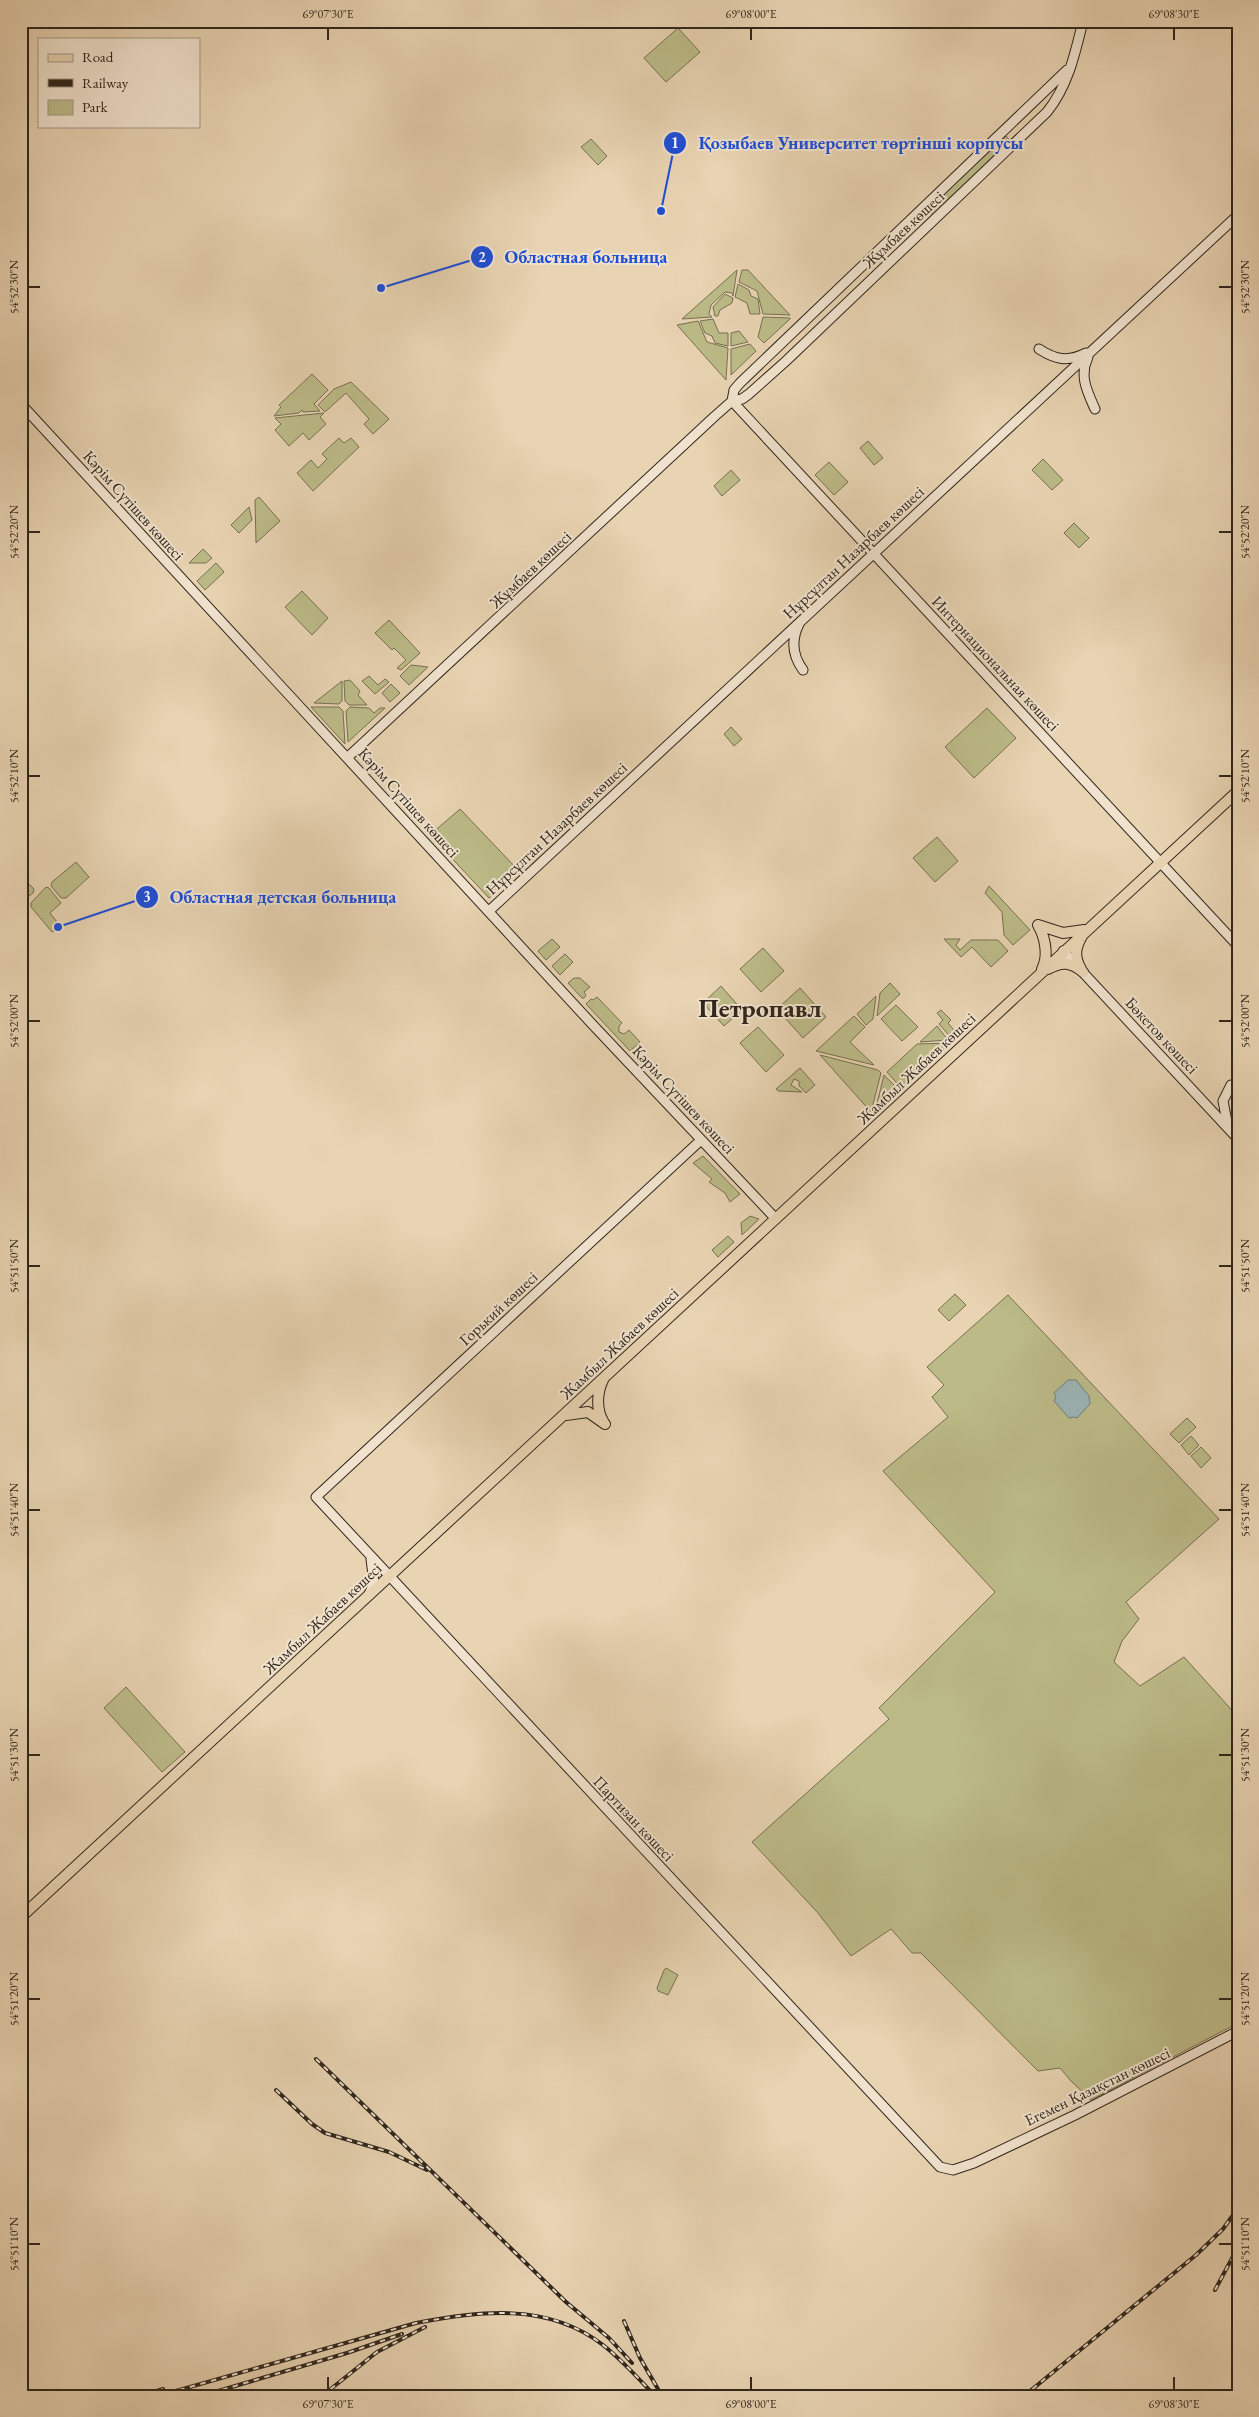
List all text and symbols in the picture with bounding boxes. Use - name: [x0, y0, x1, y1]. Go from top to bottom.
- text: 69°07'30"E: [302, 6, 354, 22]
- text: 69°08'00"E: [725, 6, 777, 22]
- text: 69°08'30"E: [1148, 6, 1200, 22]
- legend: [38, 38, 200, 128]
- text: Road: [82, 47, 114, 66]
- text: Railway: [82, 73, 129, 92]
- text: Park: [82, 97, 109, 116]
- callout: Қозыбаев Университет төртінші корпусы: [663, 126, 1033, 159]
- text: Қозыбаев Университет төртінші корпусы: [698, 131, 1024, 154]
- text: 1: [671, 133, 679, 152]
- street label: Жұмбаев көшесі: [857, 186, 949, 273]
- callout: Областная больница: [470, 241, 677, 274]
- text: Областная больница: [505, 245, 668, 268]
- text: 2: [478, 247, 486, 266]
- text: 54°52'30"N: [6, 260, 22, 314]
- text: 54°52'30"N: [1237, 260, 1253, 314]
- street label: Кәрім Сүтішев көшесі: [79, 446, 189, 565]
- street label: Нұрсұлтан Назарбаев көшесі: [778, 481, 929, 623]
- text: 54°52'20"N: [6, 505, 22, 559]
- text: 54°52'20"N: [1237, 505, 1253, 559]
- street label: Жұмбаев көшесі: [484, 526, 576, 613]
- street label: Интернациональная көшесі: [927, 591, 1064, 736]
- street label: Кәрім Сүтішев көшесі: [354, 743, 464, 862]
- text: 54°52'10"N: [6, 749, 22, 803]
- text: 54°52'10"N: [1237, 749, 1253, 803]
- street label: Нұрсұлтан Назарбаев көшесі: [481, 757, 632, 899]
- callout: Областная детская больница: [134, 880, 406, 913]
- text: Областная детская больница: [170, 885, 396, 908]
- text: 3: [143, 887, 151, 906]
- district label: Петропавл: [698, 991, 822, 1025]
- street label: Бөкетов көшесі: [1120, 992, 1203, 1078]
- text: 54°52'00"N: [6, 994, 22, 1048]
- text: 54°52'00"N: [1237, 994, 1253, 1048]
- street label: Жамбыл Жабаев көшесі: [852, 1008, 980, 1130]
- street label: Кәрім Сүтішев көшесі: [628, 1040, 740, 1158]
- text: 54°51'50"N: [6, 1239, 22, 1293]
- text: 54°51'50"N: [1237, 1239, 1253, 1293]
- street label: Горький көшесі: [455, 1267, 542, 1350]
- street label: Жамбыл Жабаев көшесі: [555, 1283, 683, 1405]
- text: 54°51'40"N: [6, 1483, 22, 1537]
- text: 54°51'40"N: [1237, 1483, 1253, 1537]
- street label: Жамбыл Жабаев көшесі: [258, 1558, 386, 1680]
- text: 54°51'30"N: [6, 1728, 22, 1782]
- text: 54°51'30"N: [1237, 1728, 1253, 1782]
- street label: Партизан көшесі: [589, 1771, 679, 1866]
- text: 54°51'20"N: [6, 1972, 22, 2026]
- text: 54°51'20"N: [1237, 1972, 1253, 2026]
- street label: Егемен Қазақстан көшесі: [1021, 2042, 1173, 2131]
- text: 54°51'10"N: [6, 2217, 22, 2271]
- text: 54°51'10"N: [1237, 2217, 1253, 2271]
- text: 69°07'30"E: [302, 2396, 354, 2412]
- text: 69°08'00"E: [725, 2396, 777, 2412]
- text: 69°08'30"E: [1148, 2396, 1200, 2412]

